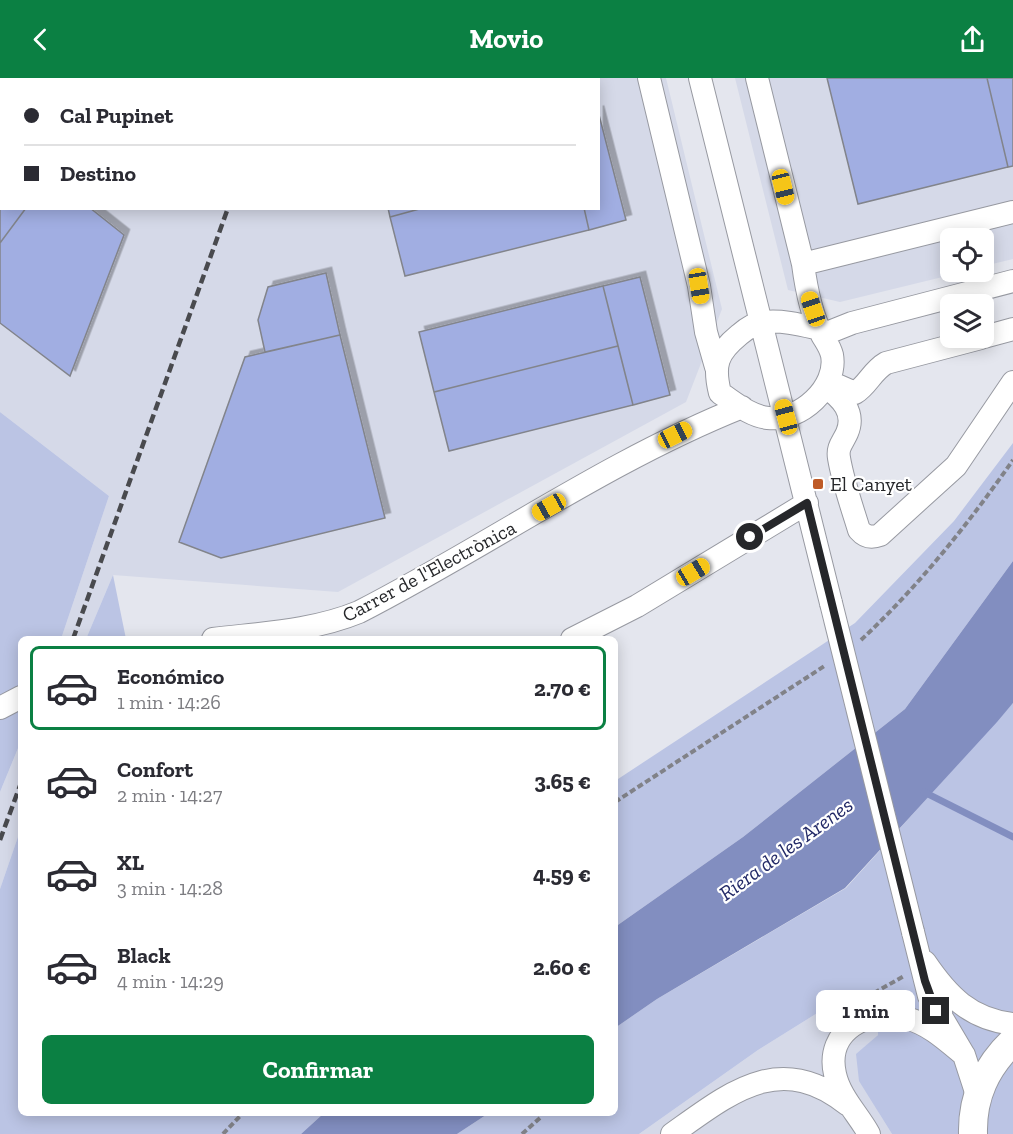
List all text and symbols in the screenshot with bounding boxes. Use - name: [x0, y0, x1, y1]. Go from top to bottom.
- icon: back: [24, 23, 57, 56]
- text: Movio: [470, 23, 543, 55]
- icon: share: [956, 23, 989, 56]
- text: Cal Pupinet: [60, 102, 173, 129]
- text: Destino: [60, 160, 136, 187]
- car: [770, 167, 796, 207]
- map controls: [940, 228, 994, 348]
- button: locate: [940, 228, 994, 282]
- car: [687, 267, 711, 305]
- car: [799, 289, 827, 329]
- button: layers: [940, 294, 994, 348]
- car: [773, 397, 799, 437]
- car: [655, 419, 695, 451]
- place label: El Canyet: [830, 472, 913, 496]
- marker: El Canyet: [811, 477, 825, 491]
- car: [529, 490, 569, 524]
- street label: Carrer de l'Electrònica: [338, 515, 520, 627]
- route start: [736, 523, 763, 550]
- car: [673, 555, 713, 589]
- icon: car: [45, 661, 99, 715]
- text: Económico: [117, 663, 224, 690]
- text: 2.70 €: [534, 675, 591, 702]
- text: 1 min · 14:26: [117, 690, 221, 714]
- icon: car: [45, 754, 99, 808]
- text: Confort: [117, 756, 193, 783]
- text: 3.65 €: [534, 768, 591, 795]
- text: 2 min · 14:27: [117, 783, 222, 807]
- water label: Riera de les Arenes: [714, 792, 858, 906]
- icon: car: [45, 847, 99, 901]
- text: XL: [117, 849, 144, 876]
- text: 4.59 €: [533, 861, 591, 888]
- text: 3 min · 14:28: [117, 876, 223, 900]
- icon: car: [45, 940, 99, 994]
- text: Black: [117, 942, 171, 969]
- text: 2.60 €: [533, 954, 591, 981]
- text: 4 min · 14:29: [117, 969, 224, 993]
- callout: 1 min: [816, 990, 915, 1032]
- route end: [922, 997, 949, 1024]
- text: 1 min: [842, 999, 889, 1023]
- button: Confirmar: [42, 1035, 594, 1104]

